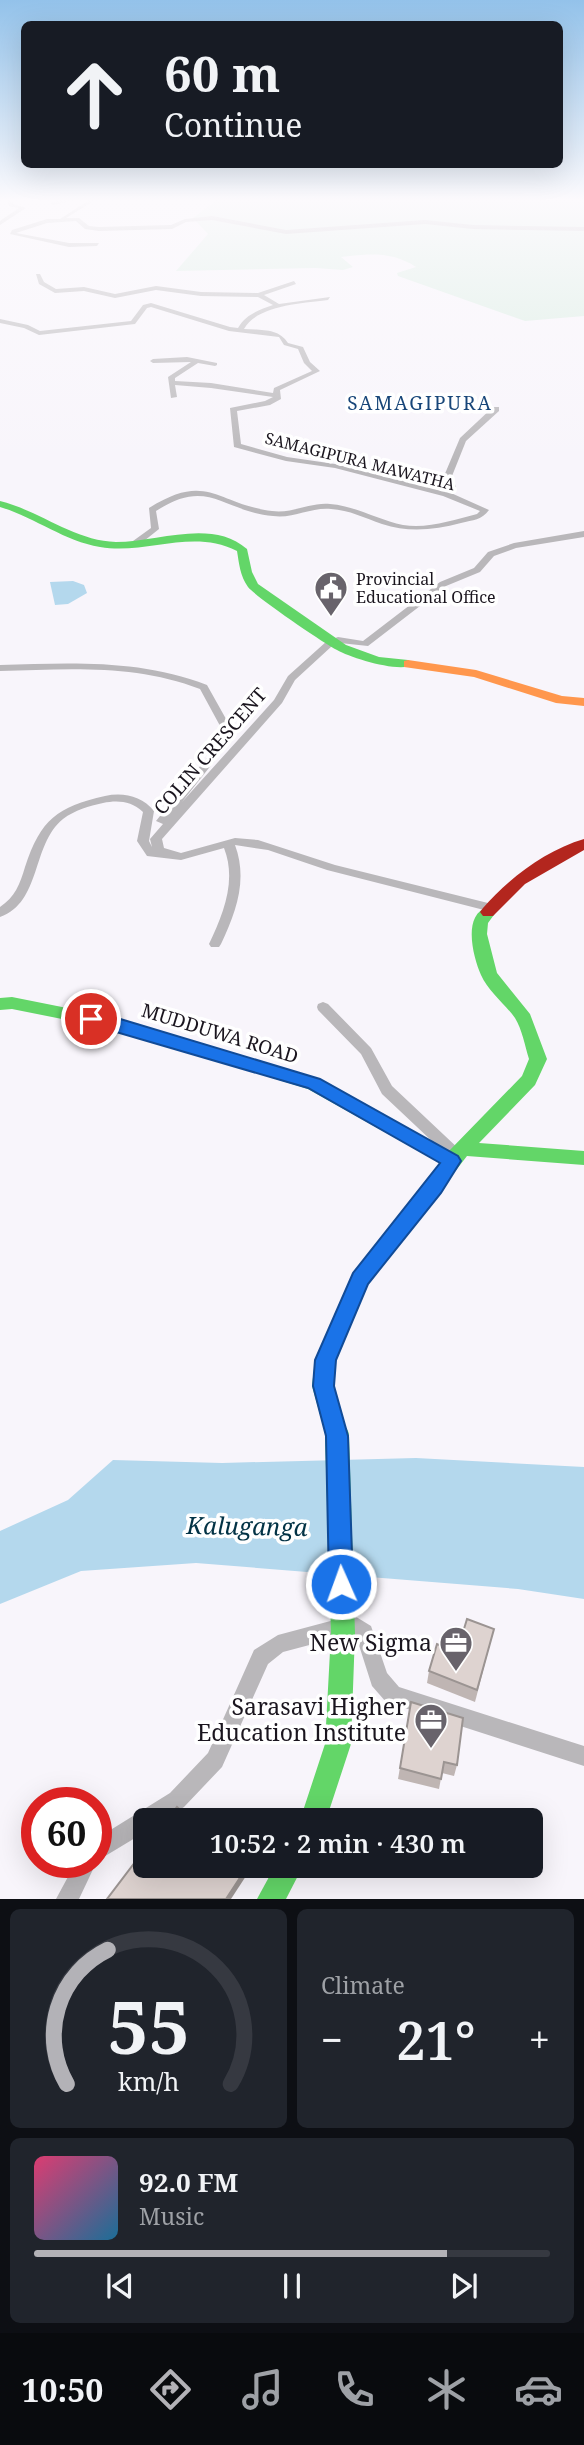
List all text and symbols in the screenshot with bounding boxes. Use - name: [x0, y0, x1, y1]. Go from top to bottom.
- text: 60 m: [164, 40, 280, 106]
- icon: ahead: [49, 49, 140, 140]
- text: Continue: [164, 103, 302, 146]
- district label: SAMAGIPURA: [347, 390, 493, 416]
- street label: SAMAGIPURA MAWATHA: [263, 427, 458, 495]
- place label: Provincial Educational Office: [356, 568, 496, 608]
- public building icon: Provincial Educational Office: [312, 569, 350, 618]
- street label: COLIN CRESCENT: [148, 682, 273, 820]
- pin: [61, 989, 121, 1049]
- street label: MUDDUWA ROAD: [138, 997, 302, 1069]
- icon: arrive: [72, 1000, 110, 1038]
- water label: Kaluganga: [185, 1508, 308, 1543]
- position arrow: [304, 1547, 378, 1621]
- office icon: New Sigma: [437, 1624, 475, 1673]
- place label: New Sigma: [309, 1626, 432, 1658]
- place label: Sarasavi Higher Education Institute: [197, 1690, 406, 1748]
- office icon: Sarasavi Higher Education Institute: [412, 1701, 450, 1750]
- speed limit sign: 60: [21, 1787, 112, 1878]
- text: 10:52 · 2 min · 430 m: [210, 1825, 466, 1861]
- text: Climate: [321, 1969, 405, 2001]
- text: 55: [107, 1977, 190, 2076]
- text: 21°: [396, 2004, 476, 2075]
- text: −: [321, 2013, 343, 2065]
- text: +: [529, 2013, 550, 2065]
- text: km/h: [118, 2064, 179, 2098]
- text: 92.0 FM: [139, 2164, 238, 2200]
- text: Music: [139, 2200, 204, 2232]
- icon: previous: [101, 2267, 139, 2305]
- icon: pause: [273, 2267, 311, 2305]
- icon: next: [445, 2267, 483, 2305]
- icon: directions: [146, 2365, 195, 2414]
- icon: music: [238, 2365, 287, 2414]
- icon: phone: [330, 2365, 379, 2414]
- icon: climate: [422, 2365, 471, 2414]
- icon: car: [514, 2365, 563, 2414]
- text: 10:50: [21, 2368, 103, 2411]

